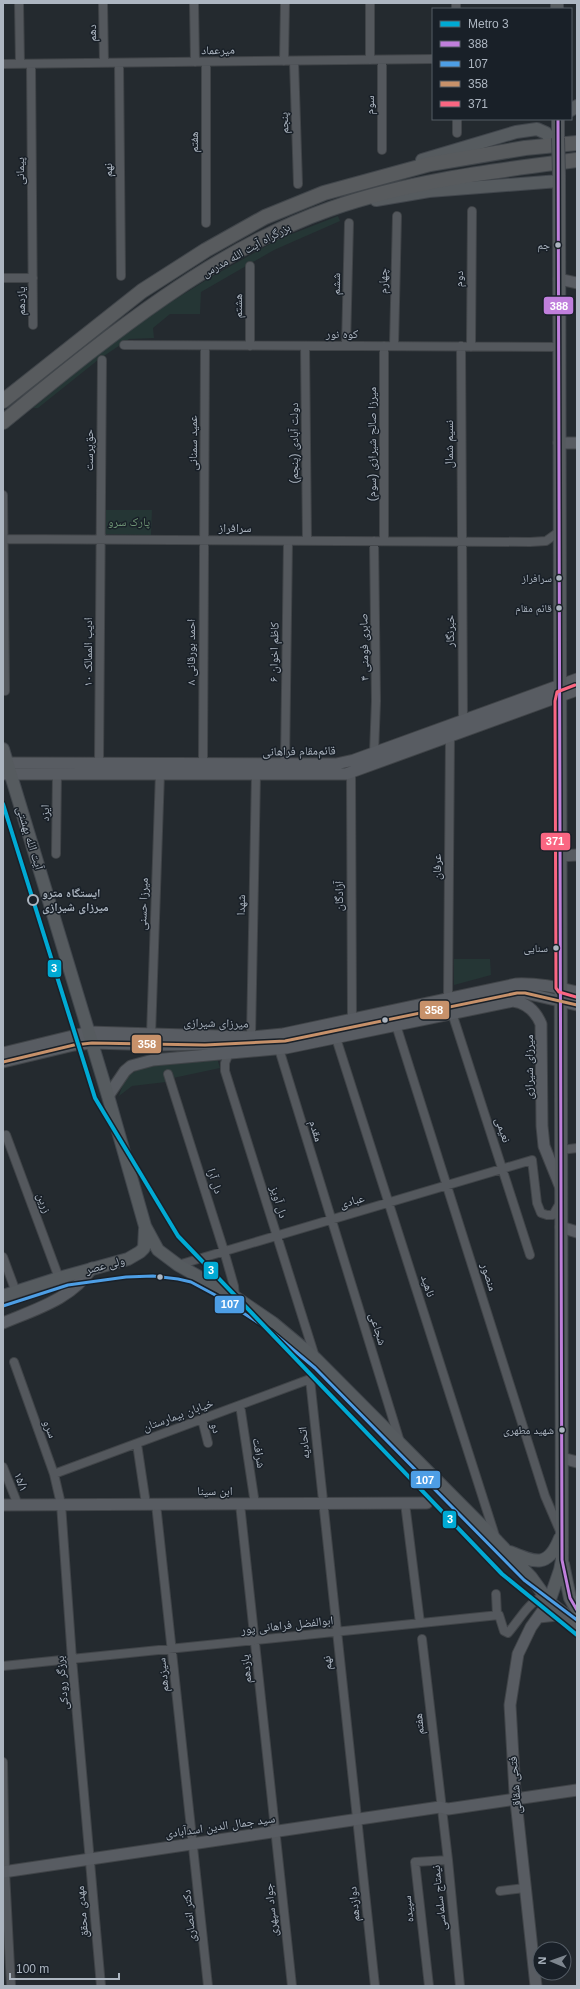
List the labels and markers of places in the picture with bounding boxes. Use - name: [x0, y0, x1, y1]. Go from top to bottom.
- place label: جم: [537, 239, 550, 253]
- marker: جم: [553, 240, 563, 250]
- place label: سرافراز: [521, 572, 552, 584]
- marker: سرافراز: [554, 573, 564, 583]
- place label: قائم مقام: [515, 602, 552, 616]
- marker: قائم مقام: [554, 603, 564, 613]
- place label: ایستگاه مترو میرزای شیرازی: [42, 886, 109, 915]
- marker: ایستگاه مترو میرزای شیرازی: [27, 894, 39, 906]
- place label: سنایی: [523, 942, 548, 955]
- marker: سنایی: [551, 943, 561, 953]
- unlabelled marker: [380, 1015, 390, 1025]
- unlabelled marker: [155, 1272, 165, 1282]
- place label: شهید مطهری: [503, 1424, 554, 1437]
- marker: شهید مطهری: [557, 1425, 567, 1435]

